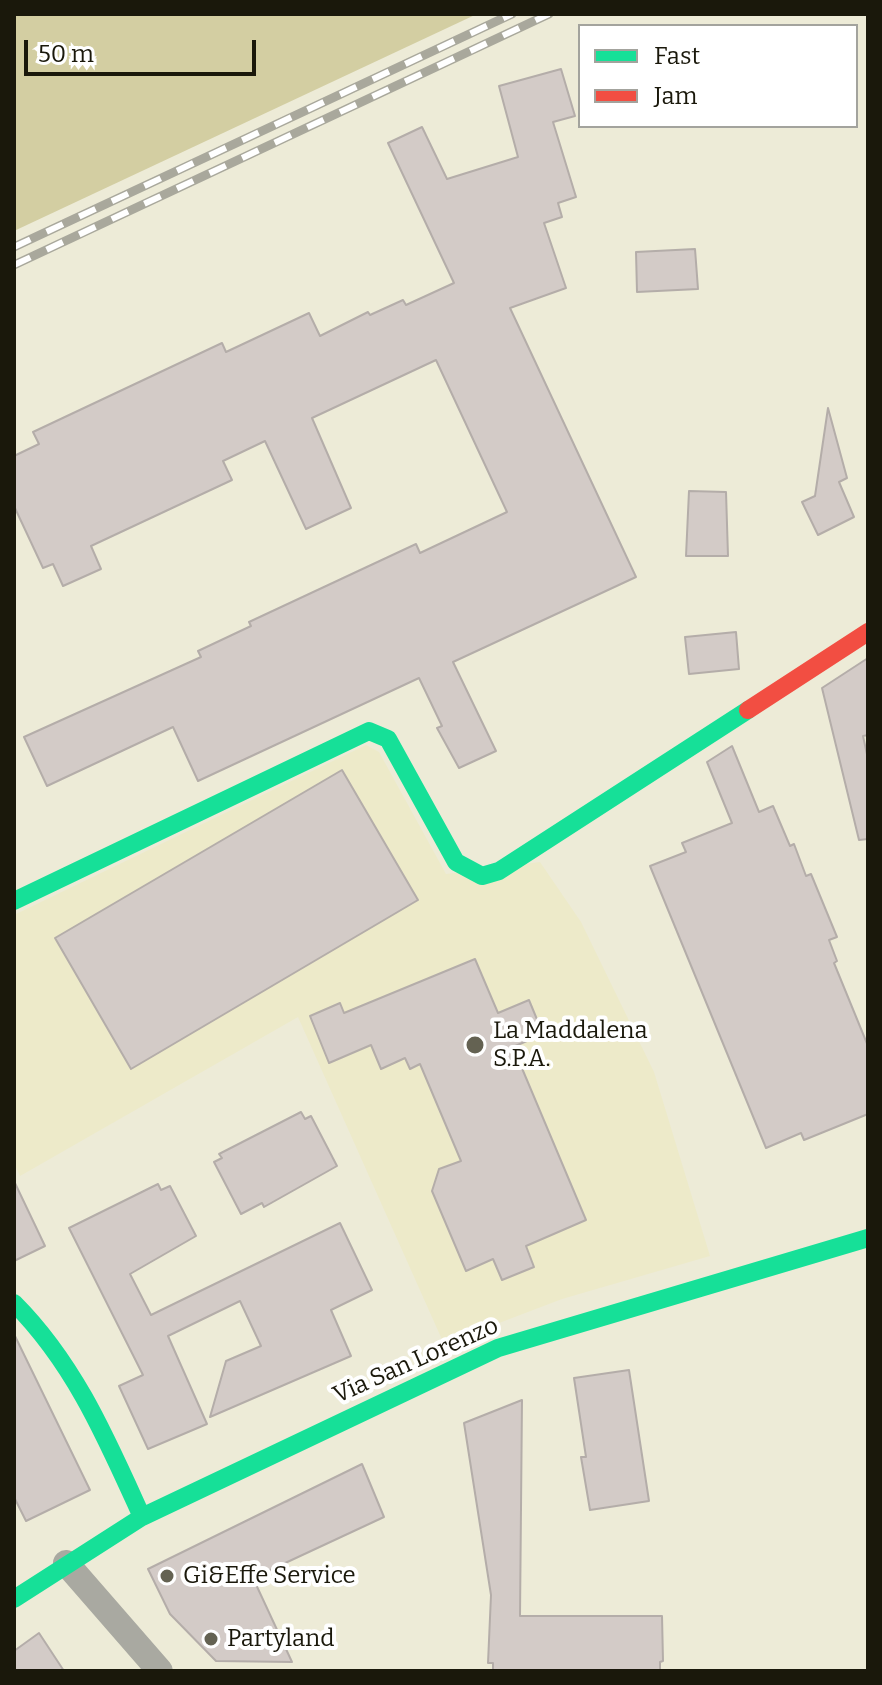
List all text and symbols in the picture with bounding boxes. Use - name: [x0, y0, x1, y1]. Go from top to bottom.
- scale bar: [28, 24, 260, 74]
- legend: [578, 24, 858, 128]
- text: 50 m: [38, 40, 94, 68]
- text: Fast: [654, 42, 700, 70]
- text: Jam: [654, 82, 697, 110]
- place label: La Maddalena S.P.A.: [493, 1017, 648, 1073]
- marker: La Maddalena S.P.A.: [464, 1034, 486, 1056]
- street label: Via San Lorenzo: [329, 1312, 503, 1410]
- place label: Gi&Effe Service: [183, 1562, 356, 1590]
- marker: Gi&Effe Service: [158, 1567, 176, 1585]
- place label: Partyland: [227, 1625, 334, 1653]
- marker: Partyland: [202, 1630, 220, 1648]

